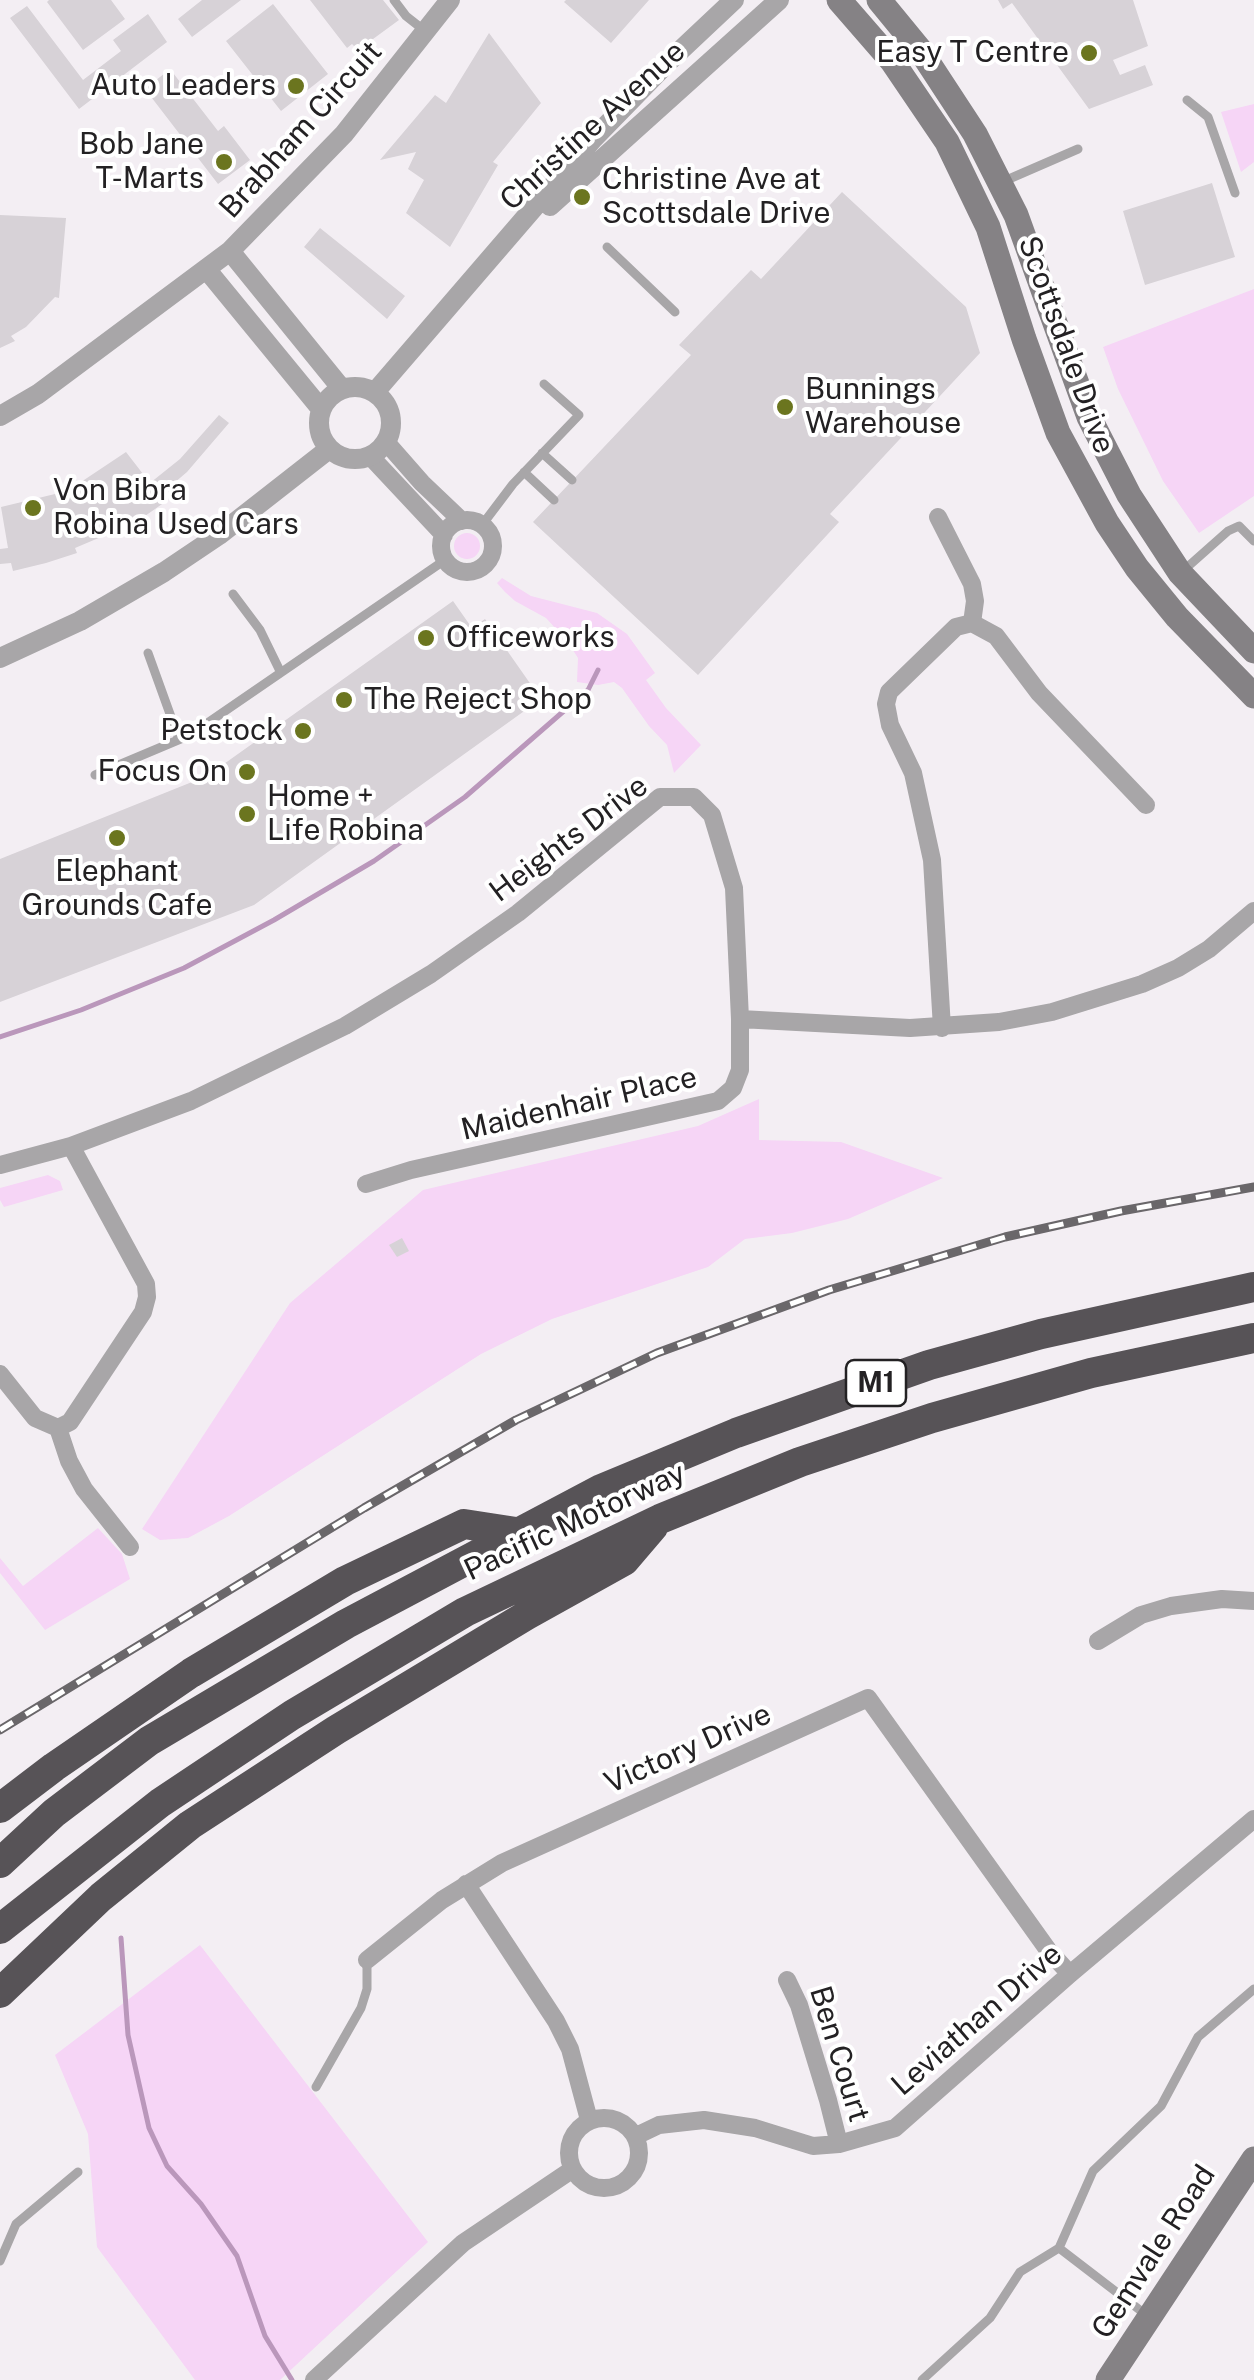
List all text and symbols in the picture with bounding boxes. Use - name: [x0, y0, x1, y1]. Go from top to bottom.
- street label: Brabham Circuit: [212, 34, 390, 226]
- street label: Christine Avenue: [493, 34, 693, 218]
- place label: Easy T Centre: [876, 35, 1069, 71]
- marker: Easy T Centre: [1078, 42, 1100, 64]
- place label: Auto Leaders: [90, 68, 276, 104]
- marker: Auto Leaders: [285, 75, 307, 97]
- place label: Bob Jane T-Marts: [79, 127, 204, 198]
- marker: Bob Jane T-Marts: [213, 151, 235, 173]
- place label: Christine Ave at Scottsdale Drive: [602, 162, 830, 232]
- marker: Christine Ave at Scottsdale Drive: [571, 186, 593, 208]
- street label: Scottsdale Drive: [1010, 232, 1122, 458]
- place label: Bunnings Warehouse: [805, 372, 961, 442]
- marker: Bunnings Warehouse: [774, 396, 796, 418]
- place label: Von Bibra Robina Used Cars: [53, 473, 299, 544]
- marker: Von Bibra Robina Used Cars: [22, 497, 44, 519]
- place label: Officeworks: [446, 620, 615, 656]
- marker: Officeworks: [415, 627, 437, 649]
- place label: The Reject Shop: [364, 682, 592, 718]
- marker: The Reject Shop: [333, 689, 355, 711]
- place label: Petstock: [160, 713, 283, 749]
- marker: Petstock: [292, 720, 314, 742]
- place label: Focus On: [97, 754, 227, 790]
- marker: Focus On: [236, 761, 258, 783]
- street label: Heights Drive: [483, 768, 655, 910]
- place label: Home + Life Robina: [267, 779, 424, 850]
- marker: Home + Life Robina: [236, 803, 258, 825]
- marker: Elephant Grounds Cafe: [106, 827, 128, 849]
- place label: Elephant Grounds Cafe: [22, 854, 212, 924]
- street label: Maidenhair Place: [458, 1059, 700, 1149]
- road number: M1: [846, 1360, 906, 1406]
- street label: Pacific Motorway: [459, 1455, 691, 1589]
- street label: Victory Drive: [599, 1696, 777, 1802]
- street label: Leviathan Drive: [885, 1936, 1069, 2104]
- street label: Ben Court: [801, 1982, 877, 2126]
- street label: Gemvale Road: [1085, 2159, 1223, 2345]

